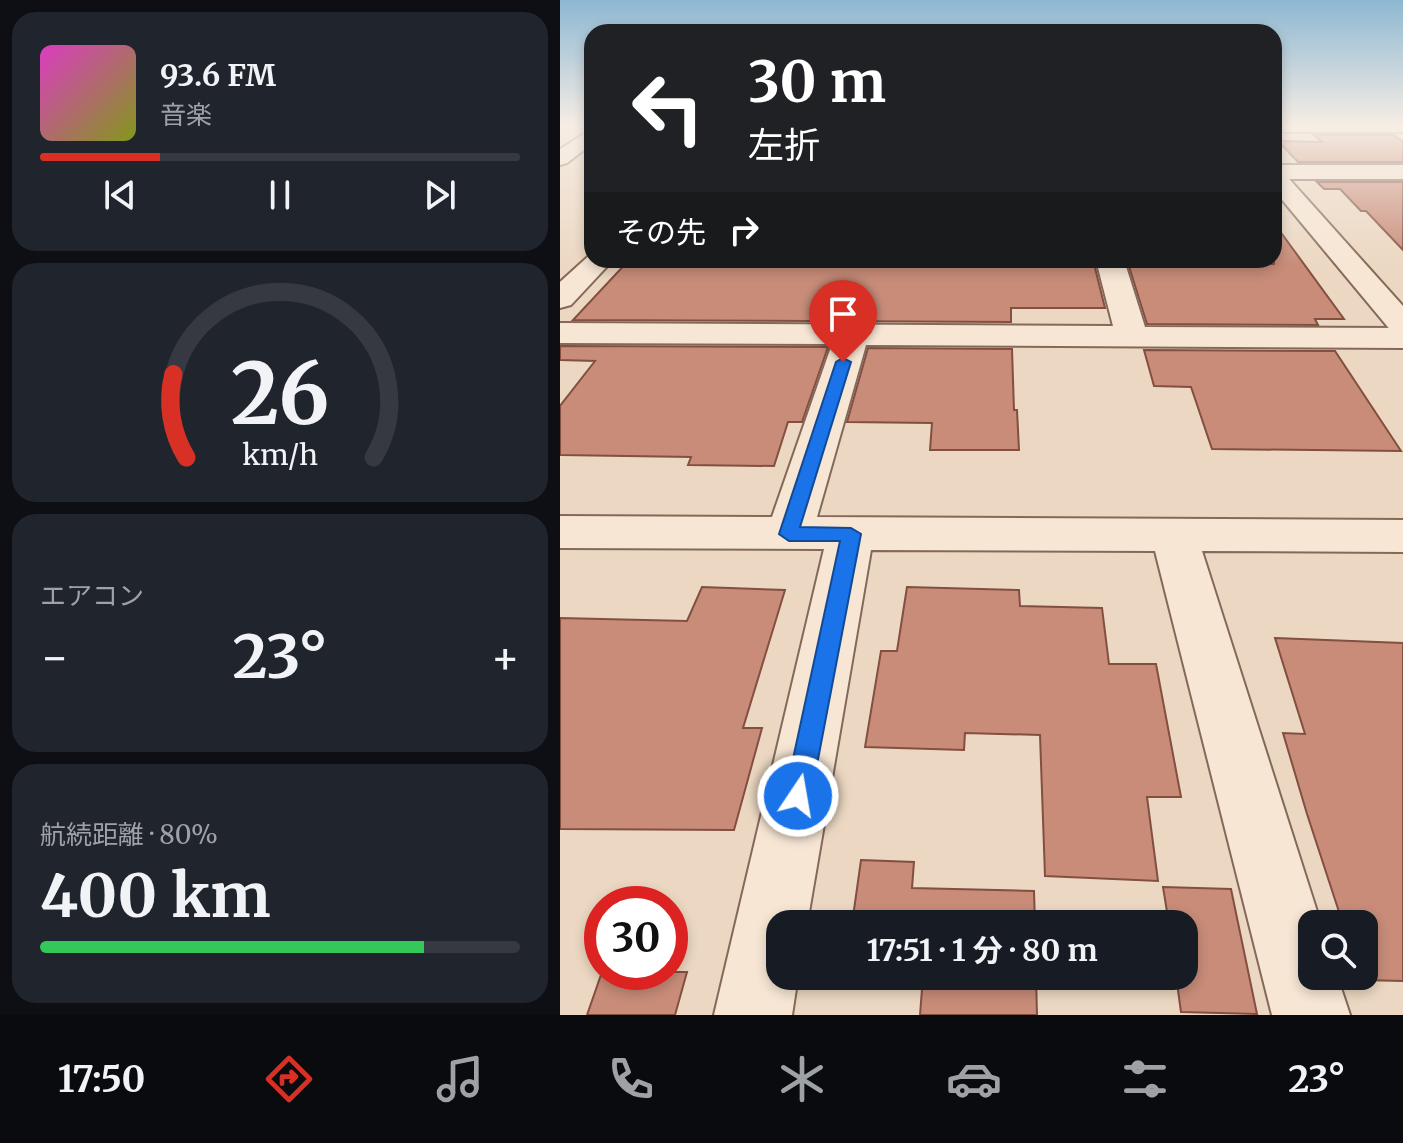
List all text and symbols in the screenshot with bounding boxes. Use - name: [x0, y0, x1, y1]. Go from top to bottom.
- text: 30 m: [748, 47, 886, 117]
- text: 93.6 FM: [160, 56, 276, 94]
- icon: left: [616, 56, 720, 160]
- text: 音楽: [160, 98, 212, 131]
- text: 左折: [748, 123, 820, 168]
- icon: previous: [98, 173, 142, 217]
- icon: pause: [258, 173, 302, 217]
- icon: next: [418, 173, 462, 217]
- icon: right: [722, 208, 766, 252]
- text: その先: [616, 213, 706, 251]
- pin: [809, 280, 877, 362]
- icon: arrive: [821, 292, 865, 336]
- text: 26: [231, 342, 329, 447]
- text: km/h: [242, 437, 318, 473]
- text: エアコン: [40, 579, 144, 612]
- text: 23°: [232, 619, 328, 694]
- text: −: [40, 630, 69, 685]
- text: +: [491, 630, 520, 685]
- position arrow: [756, 754, 840, 838]
- text: 航続距離 · 80%: [40, 818, 218, 851]
- text: 400 km: [40, 858, 271, 933]
- speed limit sign: 30: [584, 886, 688, 990]
- map controls: [1298, 910, 1378, 990]
- button: search: [1298, 910, 1378, 990]
- text: 17:51 · 1 分 · 80 m: [866, 931, 1098, 969]
- icon: directions: [261, 1051, 317, 1107]
- icon: music: [432, 1051, 488, 1107]
- icon: phone: [603, 1051, 659, 1107]
- icon: climate: [774, 1051, 830, 1107]
- icon: car: [946, 1051, 1002, 1107]
- icon: filters: [1117, 1051, 1173, 1107]
- text: 17:50: [58, 1057, 145, 1102]
- text: 23°: [1288, 1057, 1345, 1102]

